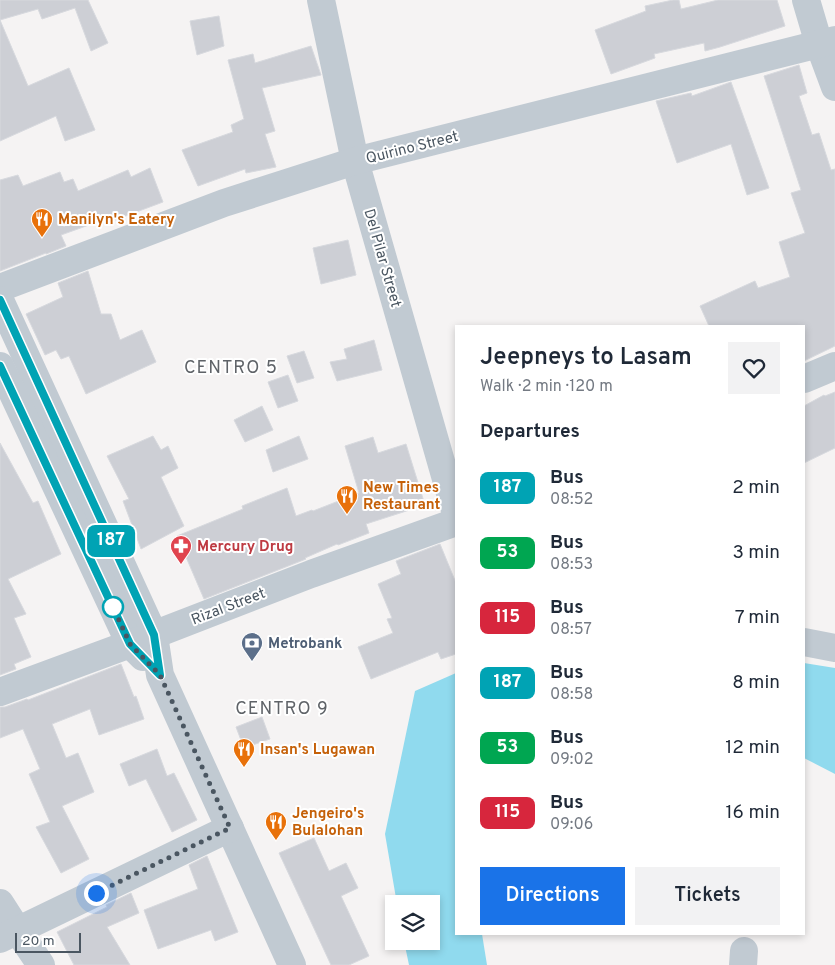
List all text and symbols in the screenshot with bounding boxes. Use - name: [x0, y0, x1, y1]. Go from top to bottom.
- street label: Quirino Street: [364, 128, 461, 169]
- restaurant icon: Manilyn's Eatery: [30, 207, 54, 238]
- street label: Del Pilar Street: [358, 207, 405, 310]
- place label: Manilyn's Eatery: [58, 211, 175, 230]
- button: heart: [728, 342, 780, 394]
- text: Jeepneys to Lasam: [480, 343, 692, 373]
- district label: CENTRO 5: [184, 357, 278, 380]
- text: Walk · 2 min · 120 m: [480, 377, 613, 397]
- text: Departures: [480, 420, 580, 444]
- text: Bus: [550, 466, 584, 490]
- text: 187: [494, 476, 521, 499]
- text: 2 min: [732, 476, 780, 500]
- place label: New Times Restaurant: [363, 479, 440, 515]
- restaurant icon: New Times Restaurant: [335, 484, 359, 515]
- text: 08:52: [550, 490, 593, 510]
- line badge: 187: [82, 525, 140, 557]
- text: 187: [97, 529, 125, 552]
- text: Bus: [550, 531, 584, 555]
- pharmacy icon: Mercury Drug: [169, 534, 193, 565]
- place label: Mercury Drug: [197, 538, 293, 557]
- text: 53: [497, 541, 518, 564]
- text: 3 min: [732, 541, 780, 565]
- text: 08:53: [550, 555, 593, 575]
- street label: Rizal Street: [189, 585, 268, 630]
- unlabelled marker: [102, 596, 124, 618]
- text: Bus: [550, 596, 584, 620]
- text: 115: [495, 606, 520, 629]
- text: 7 min: [735, 606, 780, 630]
- text: 08:57: [550, 620, 592, 640]
- bank icon: Metrobank: [240, 631, 264, 662]
- place label: Metrobank: [268, 635, 343, 654]
- text: Bus: [550, 661, 584, 685]
- text: 187: [494, 671, 521, 694]
- text: 8 min: [732, 671, 780, 695]
- text: 08:58: [550, 685, 593, 705]
- district label: CENTRO 9: [235, 698, 329, 721]
- text: Bus: [550, 726, 584, 750]
- text: 53: [497, 736, 518, 759]
- text: 12 min: [725, 736, 780, 760]
- restaurant icon: Insan's Lugawan: [232, 737, 256, 768]
- place label: Insan's Lugawan: [260, 741, 375, 760]
- text: 09:02: [550, 750, 594, 770]
- text: Bus: [550, 791, 584, 815]
- text: 115: [495, 801, 520, 824]
- text: 16 min: [725, 801, 780, 825]
- place label: Jengeiro's Bulalohan: [292, 805, 364, 841]
- restaurant icon: Jengeiro's Bulalohan: [264, 810, 288, 841]
- text: 09:06: [550, 815, 593, 835]
- button: Directions: [480, 867, 625, 925]
- button: Tickets: [635, 867, 780, 925]
- your location: [84, 881, 109, 906]
- map controls: [385, 895, 440, 950]
- button: layers: [385, 895, 440, 950]
- scale bar: [15, 930, 81, 953]
- text: 20 m: [22, 933, 55, 950]

